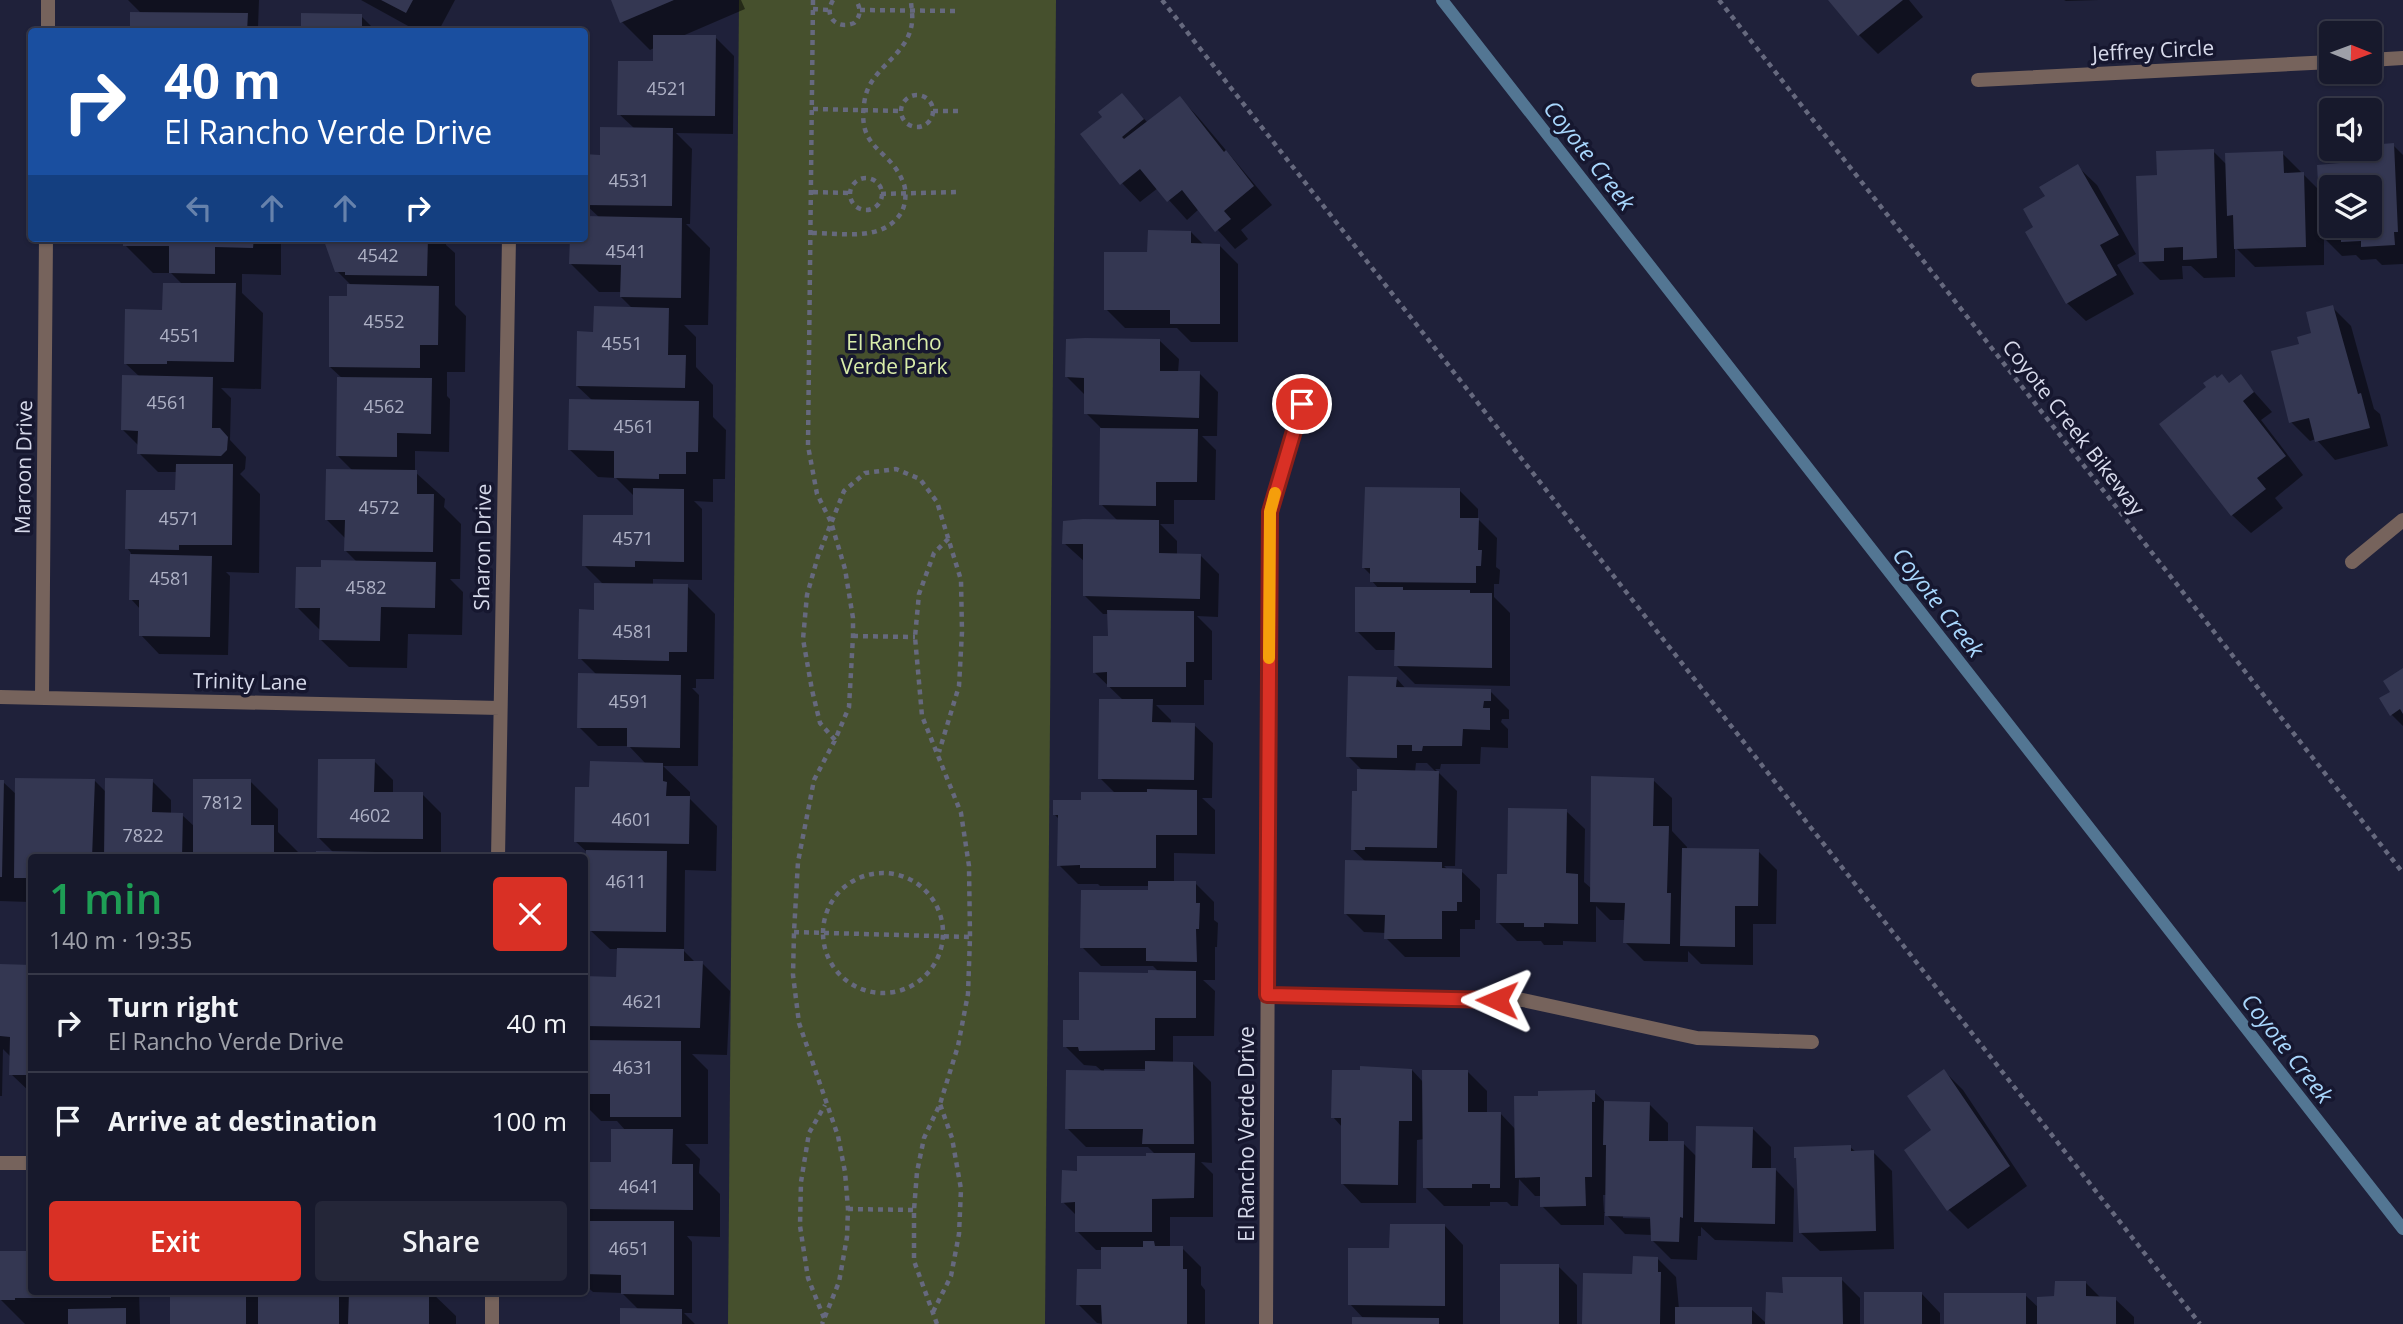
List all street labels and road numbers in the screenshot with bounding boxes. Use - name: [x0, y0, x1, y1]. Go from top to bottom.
- street label: Jeffrey Circle: [2089, 33, 2215, 67]
- street label: Coyote Creek Bikeway: [1997, 333, 2152, 521]
- street label: Maroon Drive: [8, 400, 38, 534]
- street label: Sharon Drive: [467, 483, 497, 611]
- street label: Trinity Lane: [193, 666, 307, 696]
- street label: El Rancho Verde Drive: [1232, 1026, 1260, 1242]

